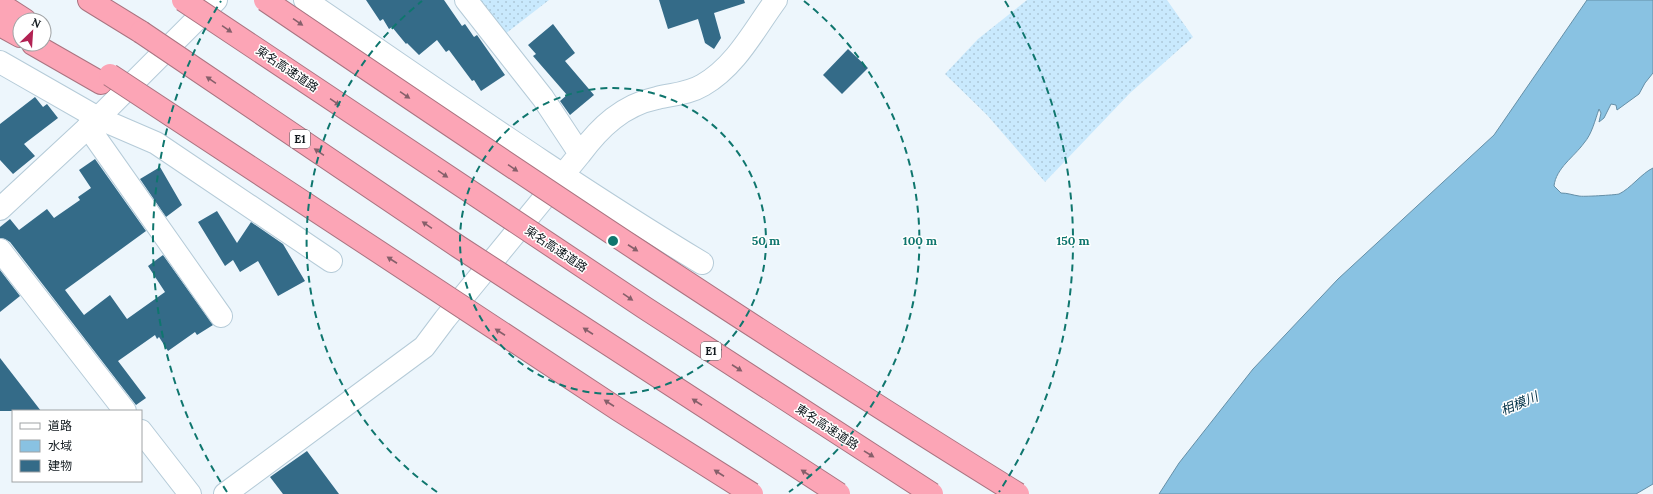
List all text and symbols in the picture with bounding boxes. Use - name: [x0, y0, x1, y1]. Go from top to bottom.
- north arrow: [12, 12, 52, 52]
- text: N: [29, 15, 43, 31]
- one-way arrow: [292, 18, 303, 26]
- one-way arrow: [221, 26, 233, 33]
- street label: 東名高速道路: [253, 42, 321, 95]
- one-way arrow: [206, 76, 217, 84]
- one-way arrow: [400, 91, 410, 99]
- one-way arrow: [330, 98, 340, 106]
- road number: E1: [290, 130, 310, 148]
- one-way arrow: [314, 148, 324, 156]
- one-way arrow: [508, 164, 518, 172]
- one-way arrow: [438, 170, 448, 178]
- one-way arrow: [422, 221, 432, 229]
- street label: 東名高速道路: [522, 222, 590, 275]
- text: 50 m: [752, 233, 780, 248]
- text: 100 m: [903, 233, 937, 248]
- text: 150 m: [1056, 233, 1090, 248]
- centre of rings: [606, 234, 620, 248]
- one-way arrow: [627, 244, 639, 251]
- one-way arrow: [387, 256, 397, 264]
- one-way arrow: [623, 293, 633, 301]
- one-way arrow: [583, 327, 593, 335]
- one-way arrow: [495, 328, 506, 335]
- road number: E1: [701, 342, 721, 360]
- one-way arrow: [732, 364, 742, 372]
- water label: 相模川: [1498, 387, 1542, 419]
- one-way arrow: [691, 398, 702, 406]
- one-way arrow: [604, 399, 614, 407]
- street label: 東名高速道路: [793, 401, 862, 452]
- legend: [12, 410, 142, 482]
- text: 道路: [48, 418, 72, 433]
- text: 水域: [48, 438, 72, 453]
- one-way arrow: [863, 451, 875, 458]
- text: 建物: [48, 458, 72, 473]
- one-way arrow: [714, 469, 724, 477]
- one-way arrow: [801, 469, 811, 477]

